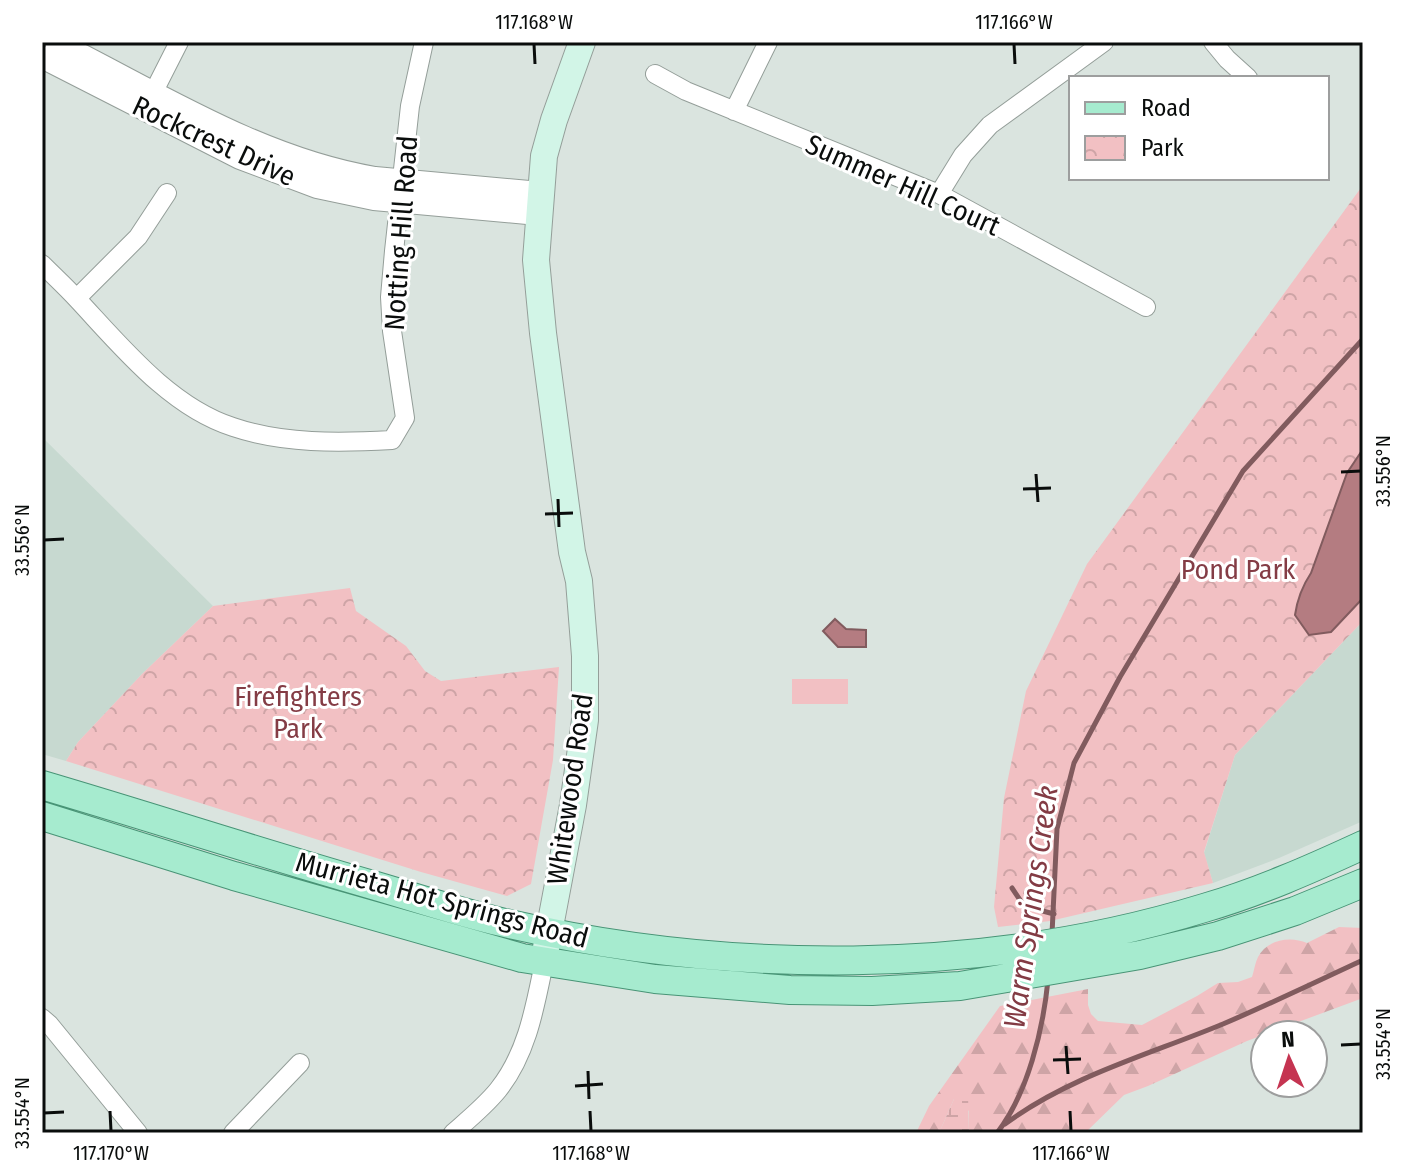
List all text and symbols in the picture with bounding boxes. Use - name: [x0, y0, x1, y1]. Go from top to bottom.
- text: 117.168°W: [495, 10, 573, 34]
- text: 117.166°W: [975, 10, 1053, 34]
- legend: [1069, 76, 1329, 180]
- street label: Rockcrest Drive: [127, 89, 301, 193]
- text: Road: [1141, 94, 1191, 122]
- street label: Summer Hill Court: [801, 127, 1006, 243]
- text: Park: [1141, 134, 1184, 162]
- street label: Notting Hill Road: [378, 135, 424, 331]
- text: 33.556°N: [1371, 435, 1395, 507]
- text: 33.556°N: [10, 504, 34, 576]
- park label: Pond Park: [1181, 553, 1296, 586]
- park label: Firefighters Park: [234, 680, 362, 745]
- street label: Whitewood Road: [540, 691, 600, 887]
- water label: Warm Springs Creek: [996, 783, 1066, 1031]
- street label: Murrieta Hot Springs Road: [292, 845, 592, 955]
- text: 33.554°N: [1371, 1008, 1395, 1080]
- north arrow: [1249, 1019, 1329, 1099]
- text: N: [1281, 1026, 1295, 1053]
- text: 33.554°N: [10, 1077, 34, 1149]
- text: 117.170°W: [73, 1141, 149, 1165]
- text: 117.168°W: [552, 1141, 630, 1165]
- text: 117.166°W: [1032, 1141, 1110, 1165]

